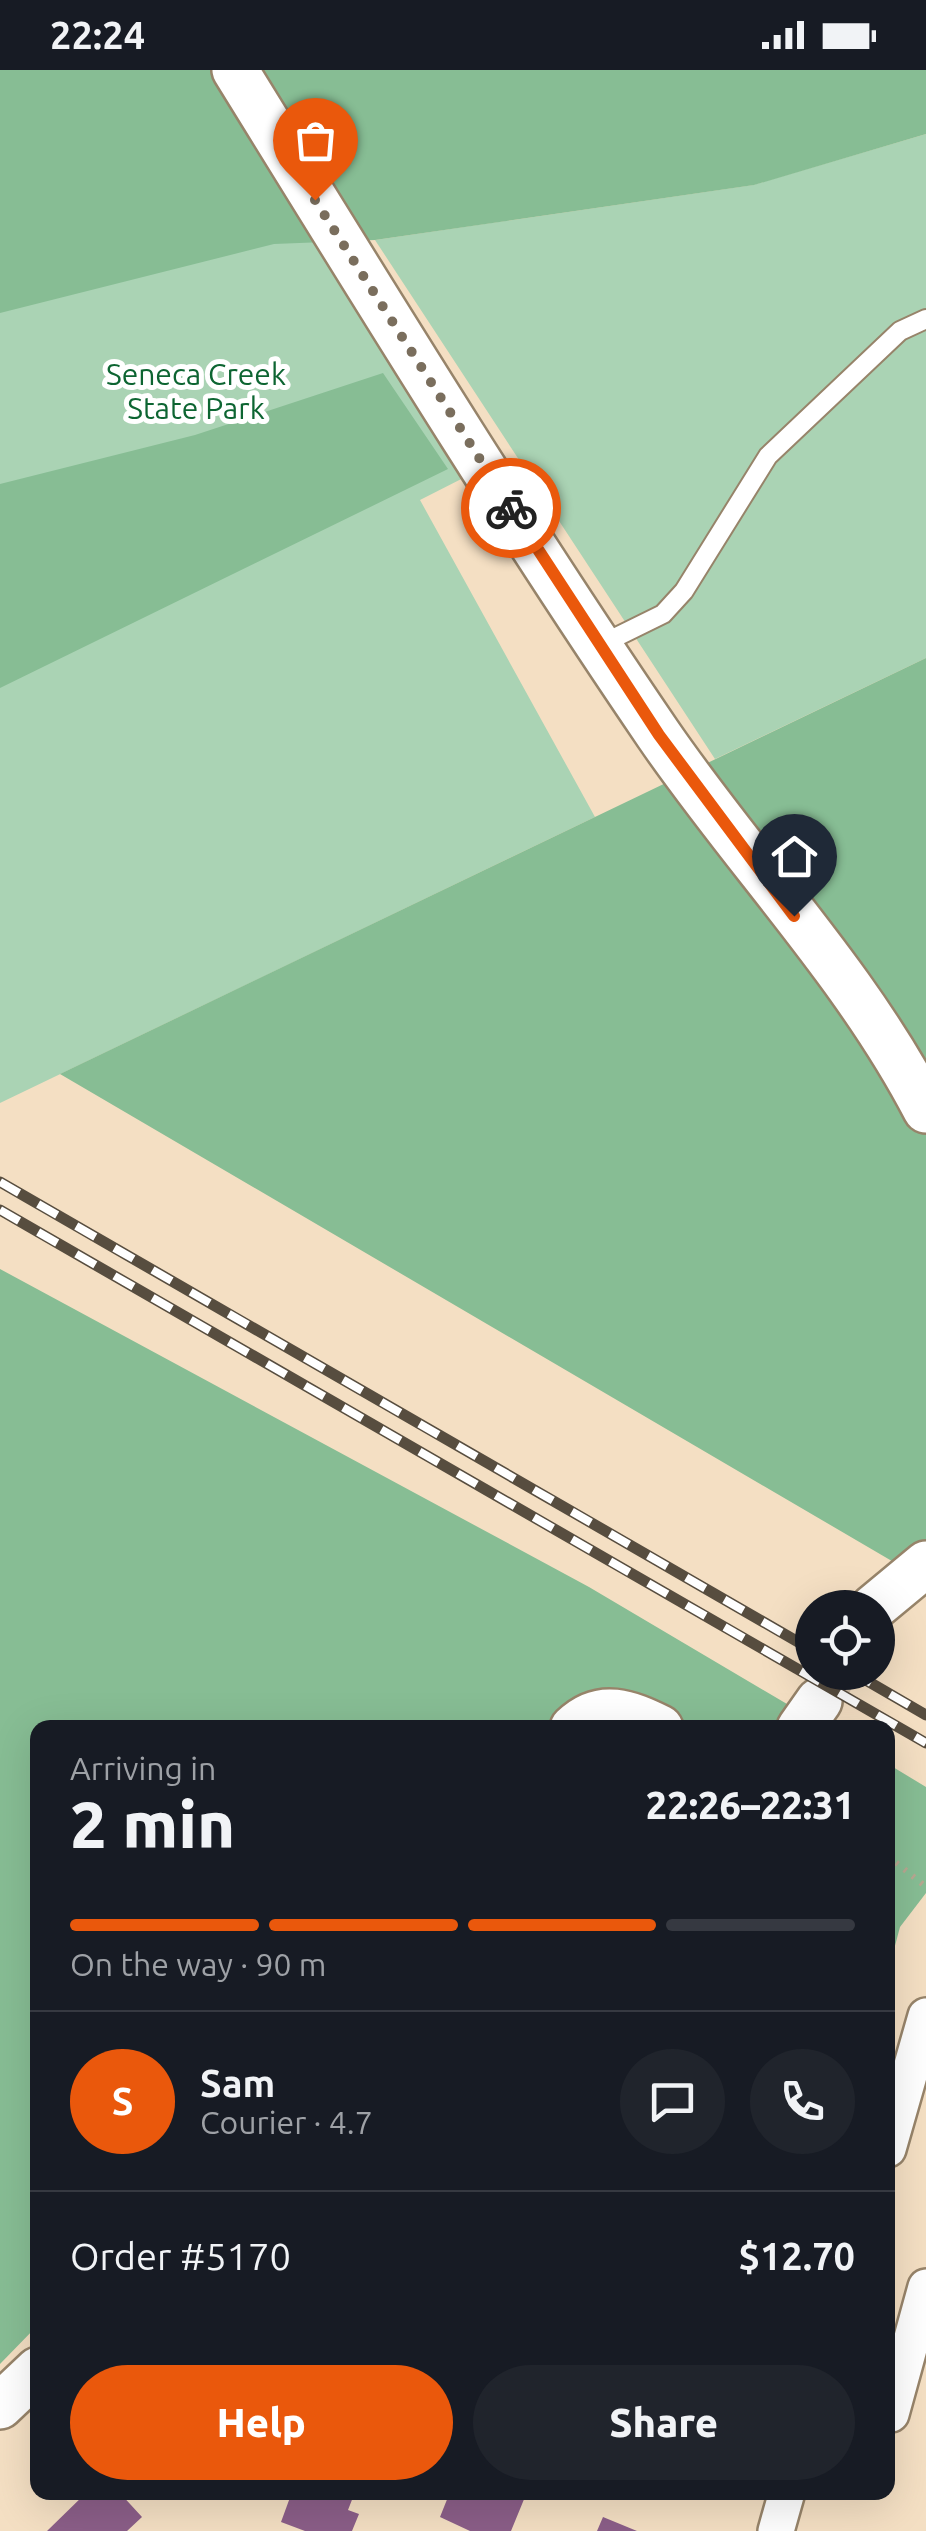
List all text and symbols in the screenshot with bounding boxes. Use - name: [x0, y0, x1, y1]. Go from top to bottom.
- text: 22:24: [50, 14, 145, 56]
- pin: [273, 98, 358, 201]
- icon: bag: [288, 113, 343, 168]
- park label: Seneca Creek State Park: [106, 357, 286, 425]
- courier: [461, 458, 561, 558]
- icon: bike: [484, 481, 539, 536]
- pin: [752, 814, 837, 917]
- icon: home: [767, 829, 822, 884]
- map controls: [795, 1590, 895, 1690]
- button: locate: [795, 1590, 895, 1690]
- text: Arriving in: [70, 1750, 216, 1786]
- text: 22:26–22:31: [646, 1784, 855, 1826]
- text: 2 min: [70, 1787, 235, 1860]
- text: On the way · 90 m: [70, 1946, 326, 1982]
- button: chat: [620, 2049, 725, 2154]
- button: phone: [750, 2049, 855, 2154]
- text: Sam: [200, 2062, 275, 2104]
- text: S: [112, 2080, 133, 2122]
- text: Courier · 4.7: [200, 2104, 373, 2140]
- text: Order #5170: [70, 2235, 291, 2277]
- text: $12.70: [738, 2235, 855, 2277]
- button: Help: [70, 2365, 453, 2480]
- button: Share: [473, 2365, 855, 2480]

